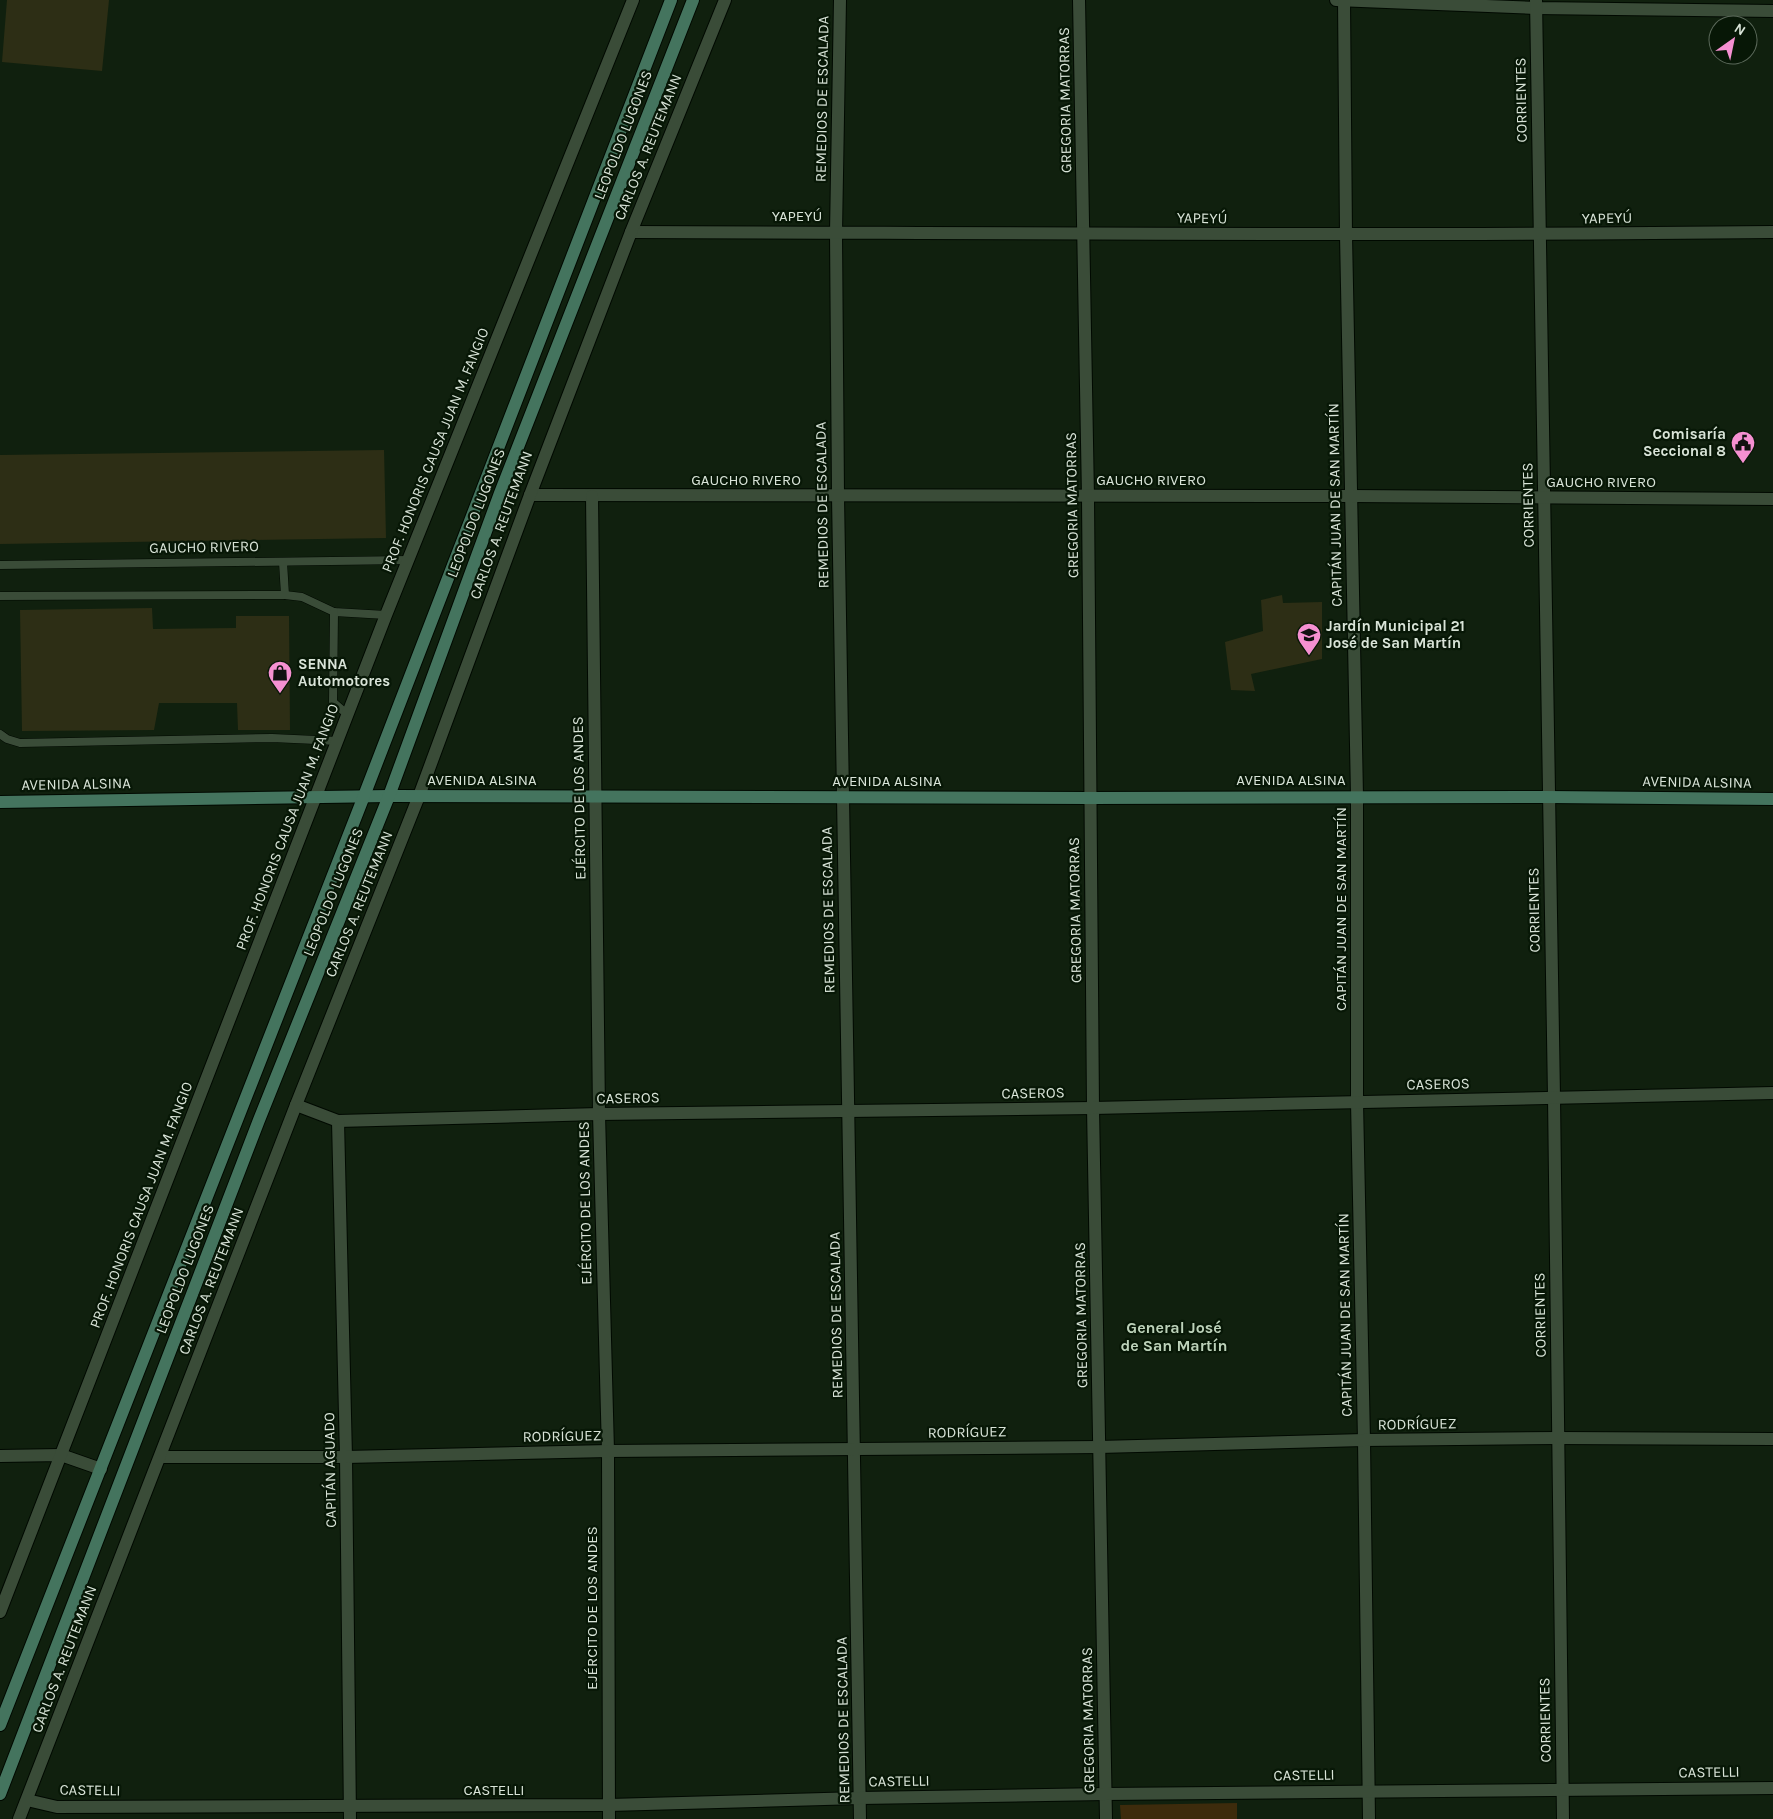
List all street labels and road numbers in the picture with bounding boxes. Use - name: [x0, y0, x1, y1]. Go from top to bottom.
- street label: REMEDIOS DE ESCALADA: [812, 15, 832, 182]
- street label: GREGORIA MATORRAS: [1055, 27, 1075, 173]
- street label: CORRIENTES: [1511, 57, 1531, 143]
- street label: LEOPOLDO LUGONES: [590, 68, 656, 202]
- street label: CARLOS A. REUTEMANN: [610, 71, 686, 223]
- street label: YAPEYÚ: [772, 207, 822, 225]
- street label: YAPEYÚ: [1177, 209, 1227, 227]
- street label: YAPEYÚ: [1582, 209, 1632, 227]
- street label: PROF. HONORIS CAUSA JUAN M. FANGIO: [377, 325, 493, 575]
- street label: CAPITÁN JUAN DE SAN MARTÍN: [1324, 403, 1346, 607]
- street label: REMEDIOS DE ESCALADA: [812, 421, 832, 588]
- street label: GREGORIA MATORRAS: [1062, 432, 1082, 578]
- street label: LEOPOLDO LUGONES: [443, 446, 509, 580]
- street label: CARLOS A. REUTEMANN: [466, 448, 536, 602]
- street label: CORRIENTES: [1518, 462, 1538, 548]
- street label: GAUCHO RIVERO: [691, 471, 801, 489]
- street label: GAUCHO RIVERO: [1096, 471, 1206, 489]
- street label: GAUCHO RIVERO: [1546, 473, 1656, 491]
- street label: GAUCHO RIVERO: [149, 537, 259, 557]
- street label: PROF. HONORIS CAUSA JUAN M. FANGIO: [232, 701, 342, 953]
- street label: EJÉRCITO DE LOS ANDES: [569, 716, 589, 880]
- street label: AVENIDA ALSINA: [427, 771, 537, 789]
- street label: AVENIDA ALSINA: [1236, 771, 1346, 789]
- street label: AVENIDA ALSINA: [832, 772, 942, 790]
- street label: AVENIDA ALSINA: [1642, 772, 1752, 792]
- street label: AVENIDA ALSINA: [21, 774, 131, 794]
- street label: CAPITÁN JUAN DE SAN MARTÍN: [1332, 807, 1350, 1011]
- street label: LEOPOLDO LUGONES: [299, 825, 367, 959]
- street label: REMEDIOS DE ESCALADA: [818, 826, 838, 993]
- street label: CARLOS A. REUTEMANN: [321, 828, 397, 980]
- street label: GREGORIA MATORRAS: [1065, 837, 1085, 983]
- street label: CORRIENTES: [1524, 867, 1544, 953]
- street label: CASEROS: [1406, 1074, 1470, 1094]
- street label: PROF. HONORIS CAUSA JUAN M. FANGIO: [86, 1079, 196, 1331]
- street label: CASEROS: [1001, 1083, 1065, 1103]
- street label: CASEROS: [596, 1088, 660, 1108]
- street label: EJÉRCITO DE LOS ANDES: [575, 1121, 595, 1285]
- street label: LEOPOLDO LUGONES: [152, 1202, 218, 1336]
- street label: CARLOS A. REUTEMANN: [175, 1205, 247, 1357]
- street label: CAPITÁN JUAN DE SAN MARTÍN: [1334, 1213, 1356, 1417]
- street label: REMEDIOS DE ESCALADA: [826, 1231, 846, 1398]
- street label: GREGORIA MATORRAS: [1071, 1242, 1091, 1388]
- street label: CORRIENTES: [1530, 1272, 1550, 1358]
- street label: CAPITÁN AGUADO: [320, 1412, 340, 1528]
- street label: RODRÍGUEZ: [1377, 1414, 1457, 1434]
- street label: RODRÍGUEZ: [927, 1422, 1007, 1442]
- street label: RODRÍGUEZ: [522, 1426, 602, 1446]
- street label: EJÉRCITO DE LOS ANDES: [583, 1526, 601, 1690]
- street label: CARLOS A. REUTEMANN: [28, 1583, 100, 1735]
- street label: REMEDIOS DE ESCALADA: [833, 1636, 853, 1803]
- street label: GREGORIA MATORRAS: [1078, 1647, 1098, 1793]
- street label: CORRIENTES: [1535, 1677, 1555, 1763]
- street label: CASTELLI: [1678, 1762, 1740, 1782]
- street label: CASTELLI: [1273, 1765, 1335, 1785]
- street label: CASTELLI: [868, 1771, 930, 1791]
- street label: CASTELLI: [59, 1780, 121, 1800]
- street label: CASTELLI: [463, 1781, 525, 1799]

